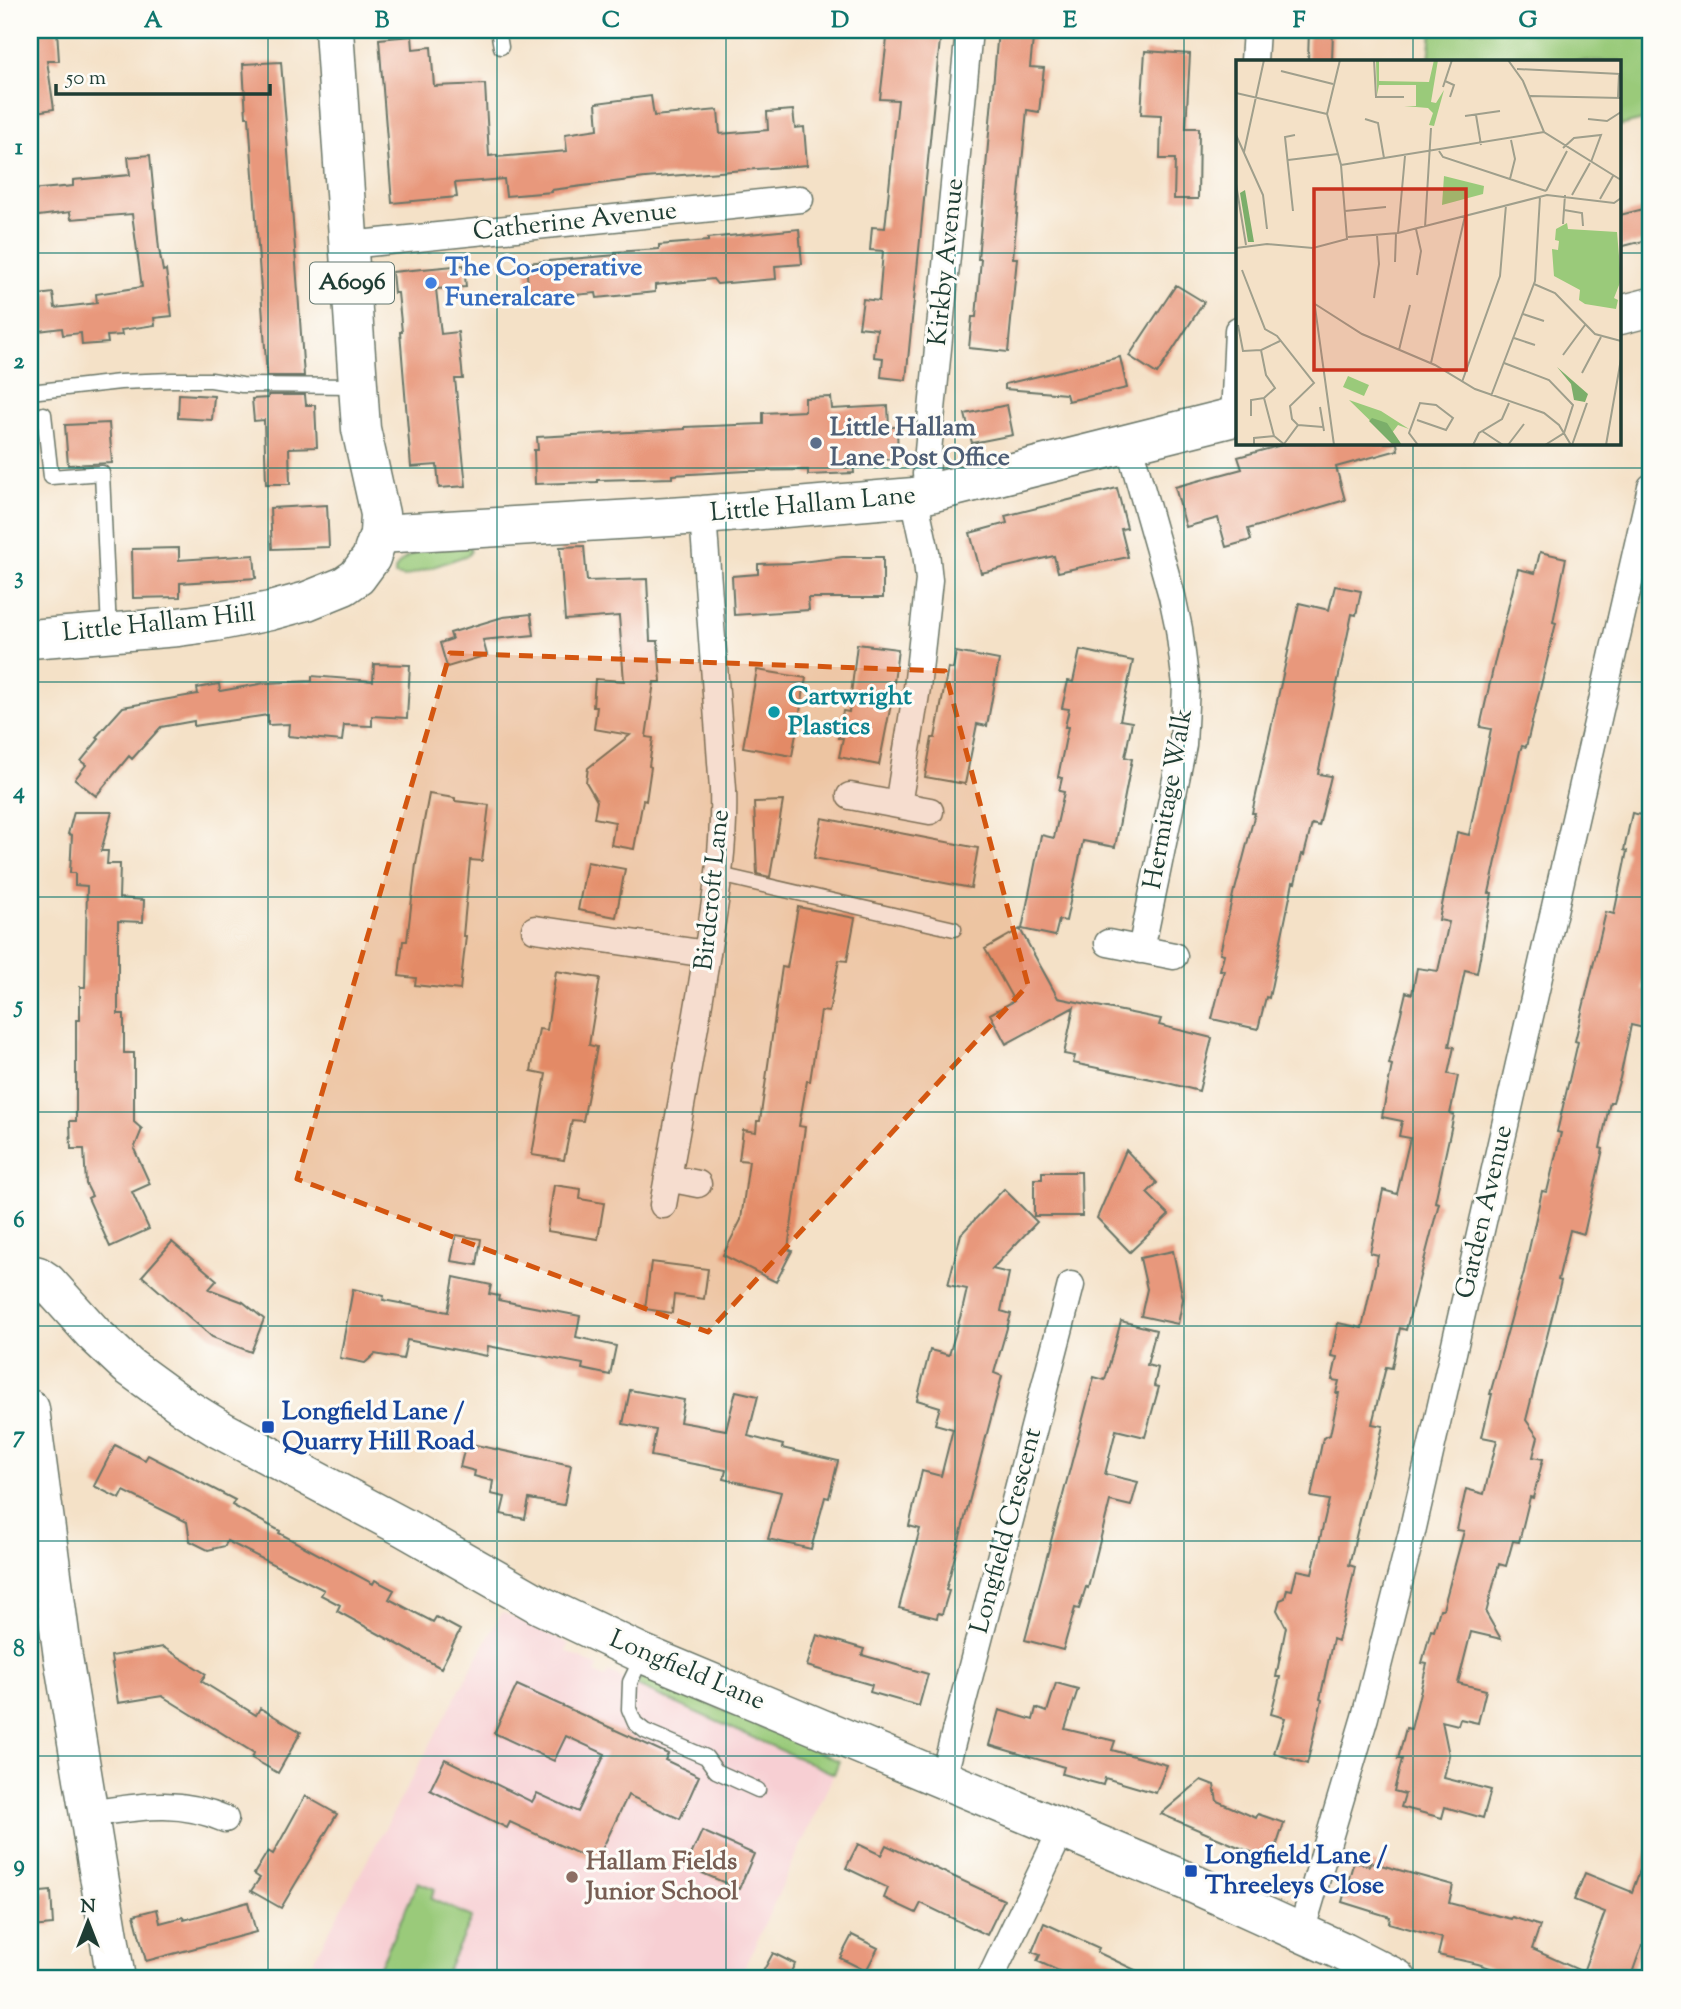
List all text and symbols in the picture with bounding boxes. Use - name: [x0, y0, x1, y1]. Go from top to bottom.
- text: A: [144, 5, 163, 38]
- text: B: [375, 5, 390, 38]
- text: C: [602, 5, 620, 38]
- text: D: [831, 5, 849, 38]
- text: E: [1063, 5, 1077, 38]
- text: F: [1293, 5, 1306, 38]
- text: G: [1519, 5, 1538, 38]
- scale bar: [56, 52, 270, 96]
- inset map: [1236, 60, 1622, 444]
- text: 50 m: [65, 64, 106, 94]
- text: 1: [15, 132, 23, 165]
- street label: Kirkby Avenue: [920, 176, 974, 348]
- street label: Catherine Avenue: [471, 193, 679, 251]
- place label: The Co-operative Funeralcare: [445, 250, 642, 317]
- road number: A6096: [310, 262, 394, 304]
- marker: The Co-operative Funeralcare: [423, 275, 439, 291]
- text: 2: [14, 346, 25, 379]
- place label: Little Hallam Lane Post Office: [830, 410, 1010, 477]
- marker: Little Hallam Lane Post Office: [808, 435, 824, 451]
- street label: Little Hallam Lane: [709, 478, 917, 532]
- text: 3: [14, 561, 24, 594]
- street label: Little Hallam Hill: [61, 595, 257, 653]
- place label: Cartwright Plastics: [788, 679, 912, 746]
- marker: Cartwright Plastics: [766, 704, 782, 720]
- street label: Hermitage Walk: [1135, 706, 1203, 892]
- text: 4: [12, 776, 25, 809]
- street label: Birdcroft Lane: [686, 808, 740, 972]
- text: 5: [13, 990, 23, 1023]
- street label: Garden Avenue: [1447, 1122, 1523, 1302]
- text: 6: [13, 1205, 25, 1238]
- place label: Longfield Lane / Quarry Hill Road: [282, 1394, 475, 1461]
- marker: Longfield Lane / Quarry Hill Road: [260, 1419, 276, 1435]
- text: 7: [13, 1420, 25, 1453]
- street label: Longfield Crescent: [962, 1424, 1052, 1638]
- street label: Longfield Lane: [603, 1622, 771, 1720]
- text: 8: [13, 1634, 25, 1667]
- place label: Longfield Lane / Threeleys Close: [1205, 1838, 1387, 1905]
- place label: Hallam Fields Junior School: [584, 1844, 739, 1911]
- text: 9: [13, 1849, 25, 1882]
- marker: Longfield Lane / Threeleys Close: [1183, 1863, 1199, 1879]
- marker: Hallam Fields Junior School: [564, 1869, 580, 1885]
- north arrow: [52, 1886, 122, 1956]
- text: N: [80, 1894, 96, 1921]

